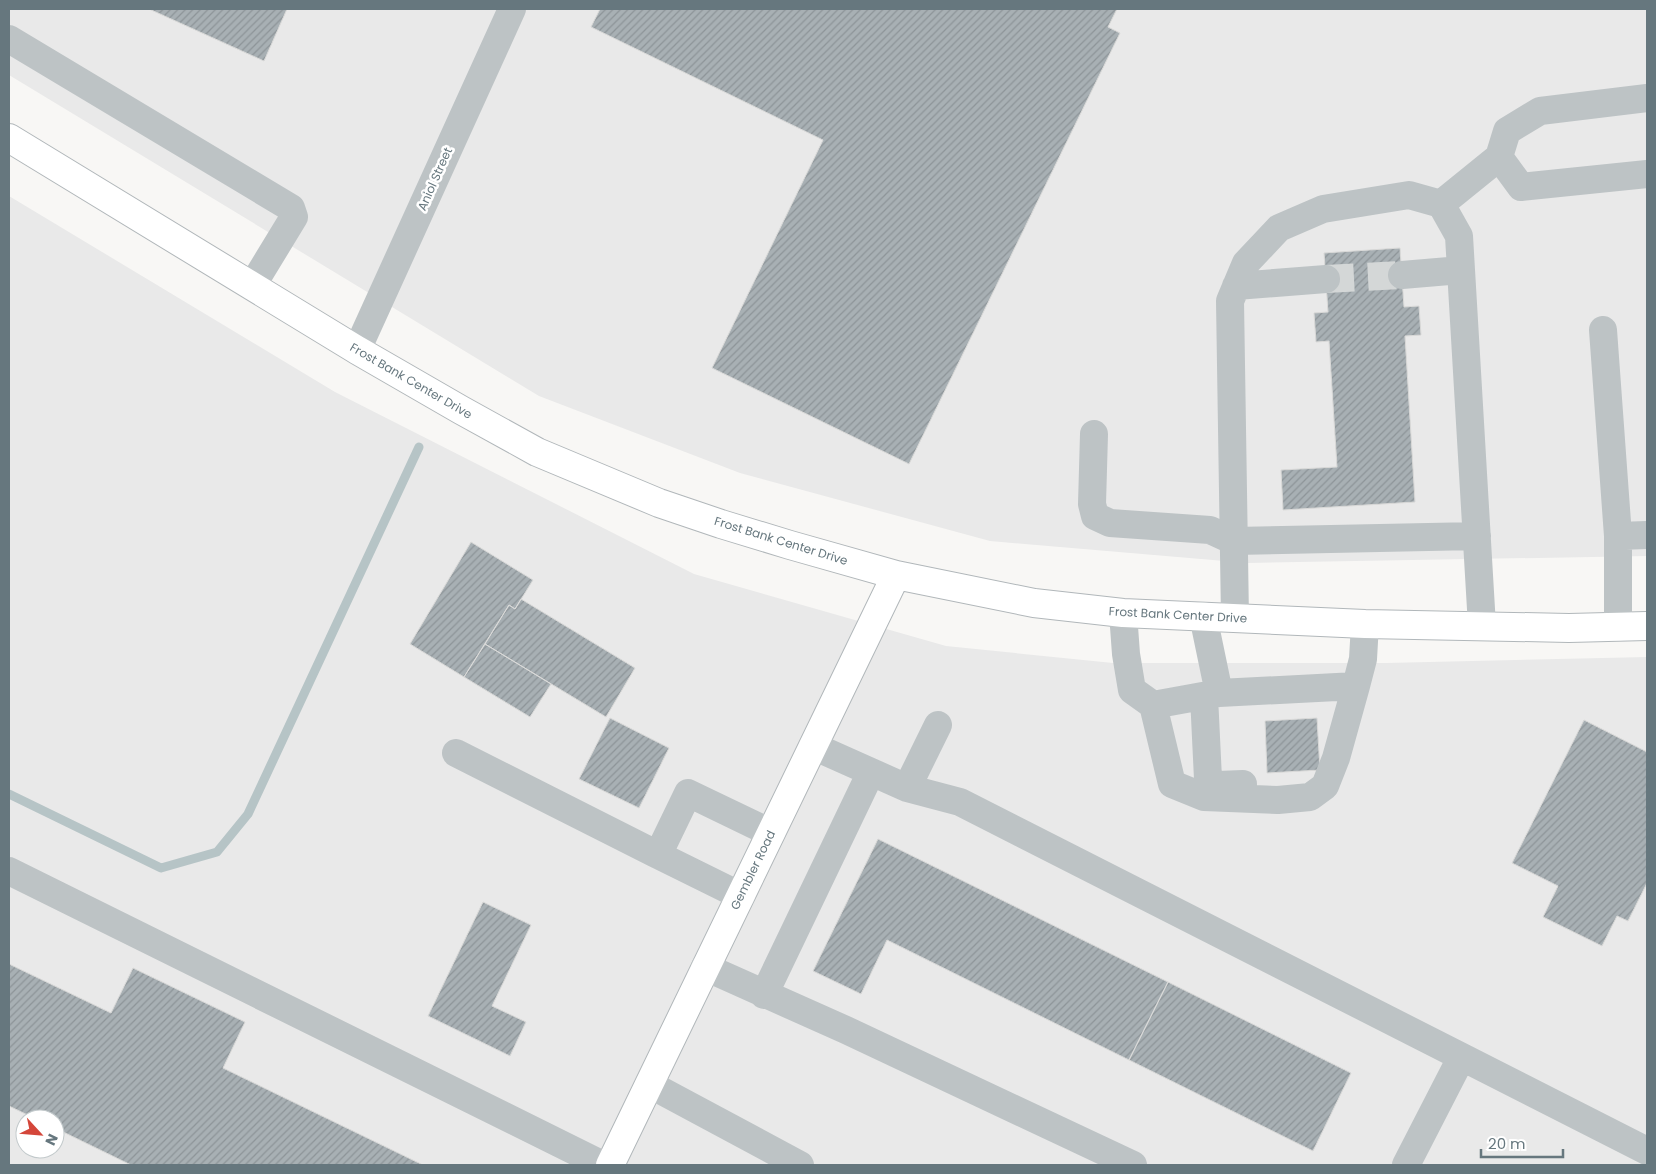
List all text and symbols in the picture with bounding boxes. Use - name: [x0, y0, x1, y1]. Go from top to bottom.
- street label: Aniol Street: [413, 144, 456, 213]
- street label: Frost Bank Center Drive: [347, 339, 475, 423]
- street label: Frost Bank Center Drive: [712, 512, 850, 569]
- street label: Frost Bank Center Drive: [1108, 602, 1248, 627]
- street label: Gembler Road: [726, 827, 779, 912]
- north arrow: [15, 1109, 65, 1159]
- scale bar: [1481, 1126, 1564, 1158]
- text: N: [40, 1131, 63, 1149]
- text: 20 m: [1488, 1133, 1526, 1154]

